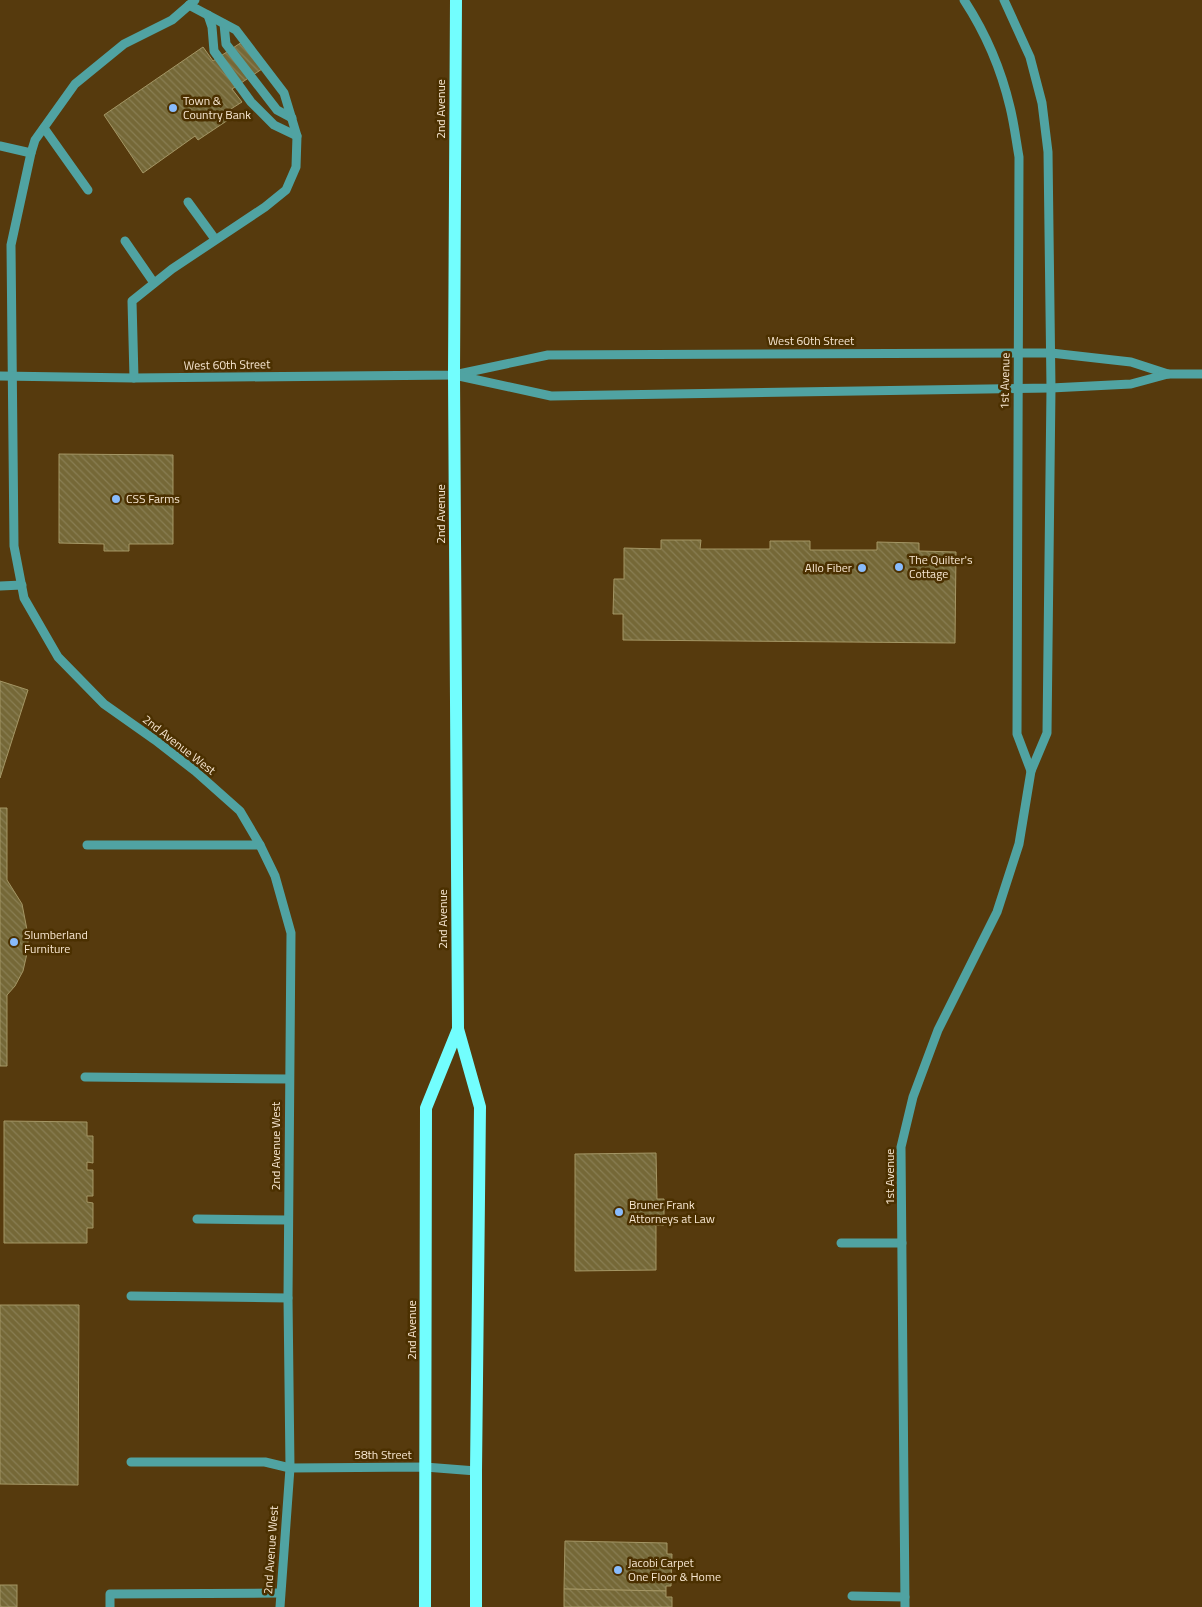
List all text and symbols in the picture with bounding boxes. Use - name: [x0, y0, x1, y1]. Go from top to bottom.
- street label: 2nd Avenue: [431, 79, 450, 139]
- place label: Town & Country Bank: [183, 91, 251, 124]
- marker: Town & Country Bank: [167, 102, 179, 114]
- street label: West 60th Street: [768, 331, 855, 350]
- street label: 1st Avenue: [995, 352, 1014, 410]
- street label: West 60th Street: [184, 354, 271, 375]
- street label: 2nd Avenue: [431, 484, 450, 544]
- place label: CSS Farms: [126, 489, 180, 508]
- marker: CSS Farms: [110, 493, 122, 505]
- place label: The Quilter's Cottage: [909, 550, 973, 583]
- place label: Allo Fiber: [805, 558, 852, 577]
- marker: The Quilter's Cottage: [893, 561, 905, 573]
- marker: Allo Fiber: [856, 562, 868, 574]
- street label: 2nd Avenue West: [139, 710, 221, 780]
- street label: 2nd Avenue: [433, 889, 452, 949]
- place label: Slumberland Furniture: [24, 925, 88, 958]
- marker: Slumberland Furniture: [8, 936, 20, 948]
- street label: 2nd Avenue West: [266, 1101, 285, 1190]
- street label: 1st Avenue: [880, 1149, 899, 1205]
- place label: Bruner Frank Attorneys at Law: [629, 1195, 715, 1228]
- marker: Bruner Frank Attorneys at Law: [613, 1206, 625, 1218]
- street label: 2nd Avenue: [402, 1300, 421, 1360]
- street label: 58th Street: [354, 1445, 413, 1464]
- street label: 2nd Avenue West: [258, 1504, 283, 1595]
- place label: Jacobi Carpet One Floor & Home: [628, 1553, 721, 1586]
- marker: Jacobi Carpet One Floor & Home: [612, 1564, 624, 1576]

